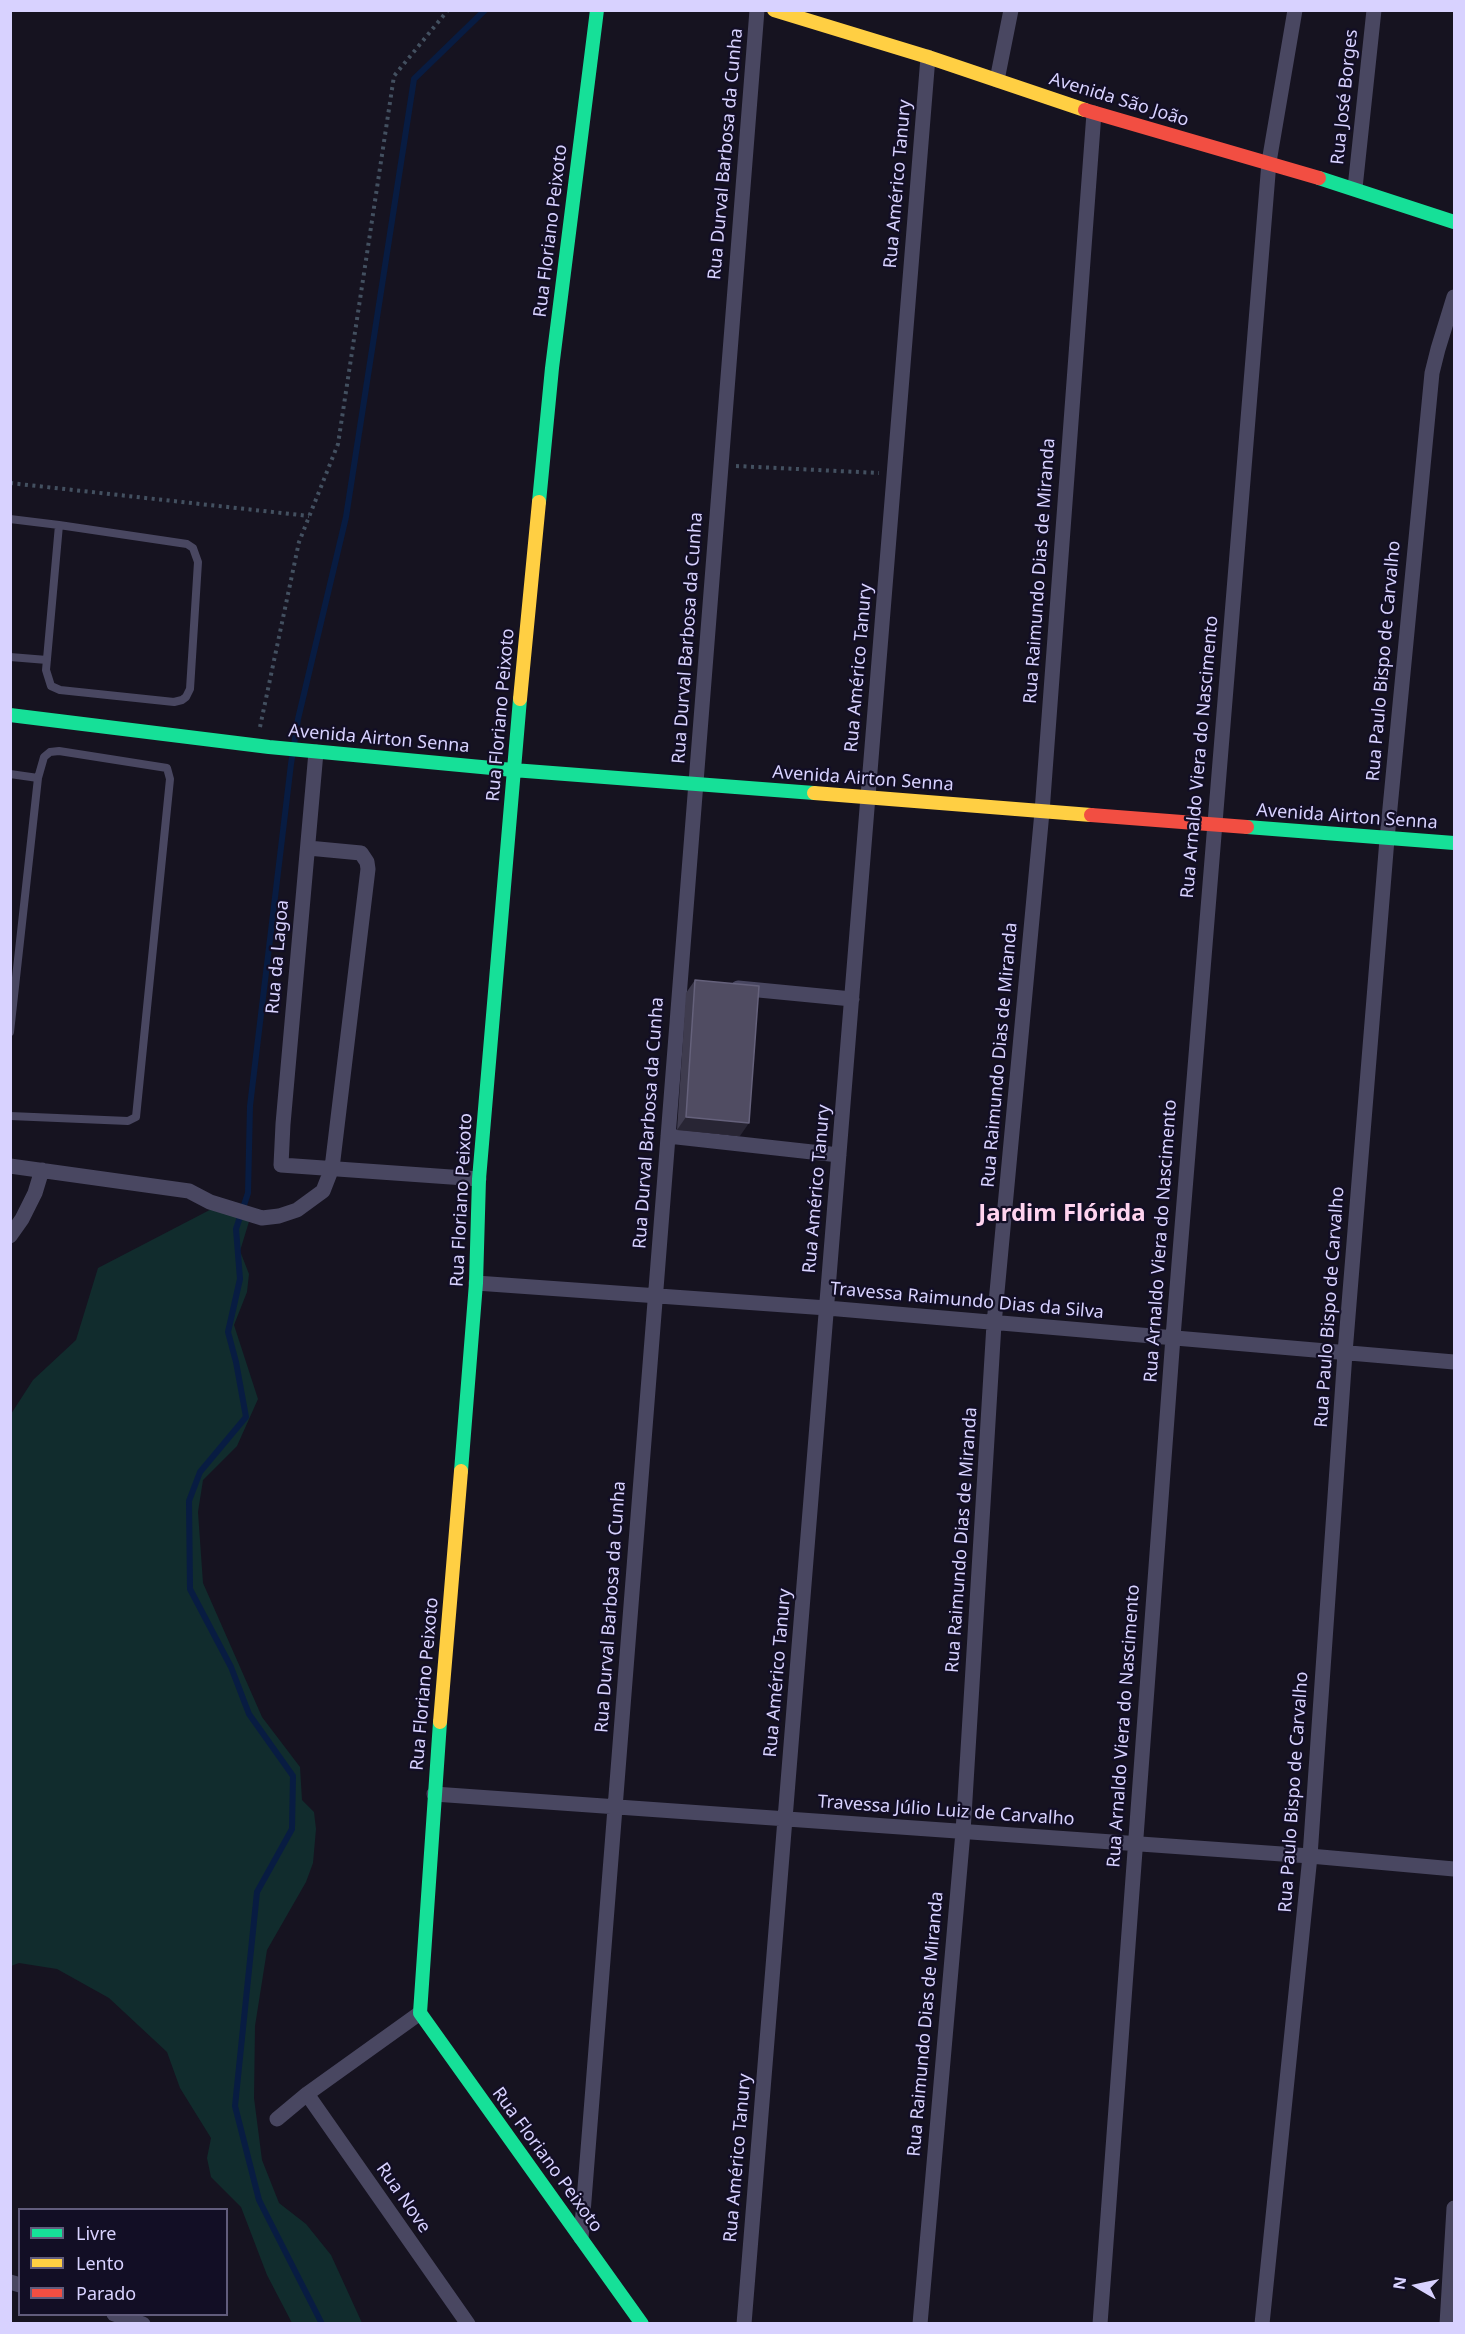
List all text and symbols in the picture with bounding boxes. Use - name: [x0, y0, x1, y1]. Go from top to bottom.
- street label: Rua Durval Barbosa da Cunha: [704, 27, 748, 281]
- street label: Rua José Borges: [1327, 28, 1363, 166]
- street label: Avenida São João: [1047, 69, 1191, 131]
- street label: Rua Américo Tanury: [880, 99, 916, 269]
- street label: Rua Floriano Peixoto: [530, 143, 572, 319]
- street label: Rua Raimundo Dias de Miranda: [1020, 437, 1060, 705]
- street label: Rua Durval Barbosa da Cunha: [668, 511, 708, 765]
- street label: Rua Paulo Bispo de Carvalho: [1363, 540, 1405, 782]
- street label: Rua Américo Tanury: [841, 583, 877, 753]
- street label: Rua Arnaldo Viera do Nascimento: [1177, 615, 1223, 899]
- street label: Rua Floriano Peixoto: [483, 627, 519, 803]
- street label: Avenida Airton Senna: [288, 720, 470, 758]
- street label: Avenida Airton Senna: [772, 762, 954, 796]
- street label: Avenida Airton Senna: [1256, 800, 1438, 834]
- street label: Rua da Lagoa: [262, 899, 294, 1015]
- street label: Rua Raimundo Dias de Miranda: [978, 921, 1022, 1189]
- street label: Rua Durval Barbosa da Cunha: [629, 996, 669, 1250]
- street label: Rua Arnaldo Viera do Nascimento: [1140, 1099, 1182, 1383]
- street label: Rua Américo Tanury: [799, 1104, 835, 1274]
- street label: Rua Floriano Peixoto: [447, 1113, 477, 1287]
- street label: Rua Paulo Bispo de Carvalho: [1311, 1186, 1349, 1428]
- district label: Jardim Flórida: [978, 1200, 1146, 1228]
- street label: Travessa Raimundo Dias da Silva: [829, 1278, 1105, 1324]
- street label: Rua Raimundo Dias de Miranda: [942, 1406, 982, 1674]
- street label: Rua Durval Barbosa da Cunha: [591, 1480, 631, 1734]
- street label: Rua Arnaldo Viera do Nascimento: [1103, 1584, 1145, 1868]
- street label: Rua Américo Tanury: [760, 1588, 796, 1758]
- street label: Rua Floriano Peixoto: [407, 1596, 443, 1772]
- street label: Rua Paulo Bispo de Carvalho: [1275, 1671, 1313, 1913]
- street label: Travessa Júlio Luiz de Carvalho: [817, 1791, 1075, 1831]
- street label: Rua Raimundo Dias de Miranda: [904, 1890, 948, 2158]
- street label: Rua Américo Tanury: [720, 2073, 756, 2243]
- street label: Rua Floriano Peixoto: [487, 2083, 607, 2237]
- street label: Rua Nove: [371, 2159, 435, 2237]
- legend: [18, 2208, 228, 2316]
- text: Livre: [76, 2221, 116, 2245]
- text: Lento: [76, 2251, 124, 2275]
- north arrow: [1387, 2256, 1447, 2316]
- text: N: [1387, 2275, 1411, 2291]
- text: Parado: [76, 2281, 136, 2305]

